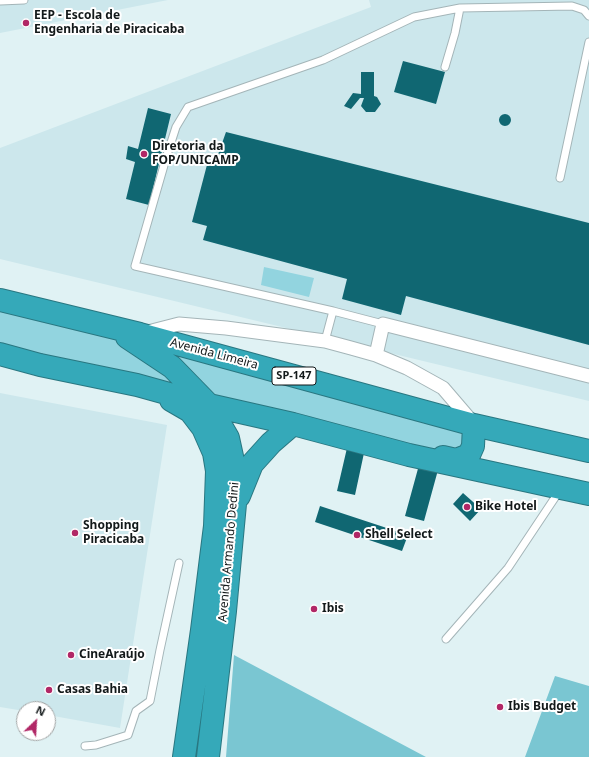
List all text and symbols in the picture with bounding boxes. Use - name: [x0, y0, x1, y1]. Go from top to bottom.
- place label: EEP - Escola de Engenharia de Piracicaba: [34, 9, 184, 37]
- marker: EEP - Escola de Engenharia de Piracicaba: [21, 18, 31, 28]
- place label: Diretoria da FOP/UNICAMP: [152, 140, 239, 168]
- marker: Diretoria da FOP/UNICAMP: [139, 149, 149, 159]
- street label: Avenida Limeira: [169, 335, 259, 373]
- road number: SP-147: [272, 367, 316, 385]
- street label: Avenida Armando Dedini: [216, 481, 242, 623]
- place label: Bike Hotel: [475, 500, 537, 514]
- marker: Bike Hotel: [462, 502, 472, 512]
- place label: Shopping Piracicaba: [83, 519, 144, 547]
- marker: Shopping Piracicaba: [70, 528, 80, 538]
- place label: Shell Select: [365, 528, 433, 542]
- marker: Shell Select: [352, 530, 362, 540]
- place label: Ibis: [322, 602, 344, 616]
- marker: Ibis: [309, 604, 319, 614]
- place label: CineAraújo: [79, 648, 145, 662]
- marker: CineAraújo: [66, 650, 76, 660]
- place label: Casas Bahia: [57, 683, 128, 697]
- marker: Casas Bahia: [44, 685, 54, 695]
- place label: Ibis Budget: [508, 700, 576, 714]
- north arrow: [16, 701, 56, 741]
- text: N: [34, 702, 48, 719]
- marker: Ibis Budget: [495, 702, 505, 712]

